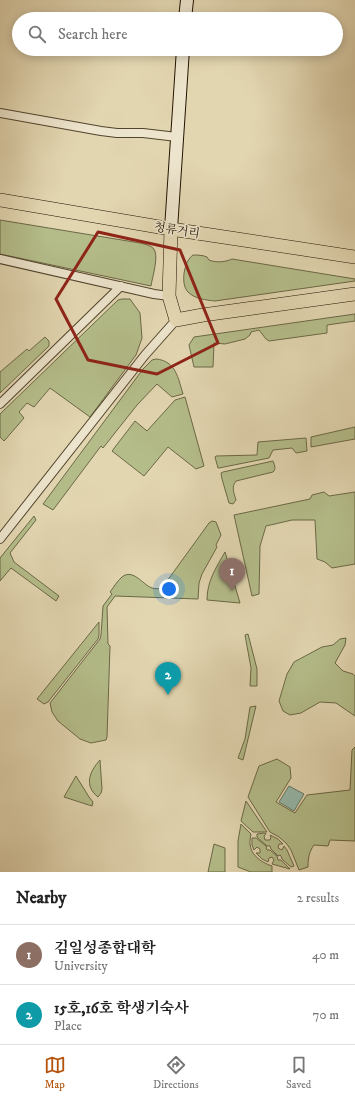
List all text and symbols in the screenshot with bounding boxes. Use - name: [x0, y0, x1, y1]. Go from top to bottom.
- search box: [12, 12, 343, 56]
- icon: search: [26, 23, 48, 45]
- text: Search here: [58, 25, 127, 44]
- street label: 청류거리: [153, 219, 201, 242]
- pin: 1: [219, 558, 245, 591]
- your location: [159, 579, 179, 599]
- pin: 2: [155, 662, 181, 695]
- text: Nearby: [16, 887, 66, 909]
- text: 2 results: [297, 890, 339, 906]
- text: 김일성종합대학: [54, 939, 155, 958]
- text: 1: [27, 947, 31, 963]
- text: 40 m: [312, 947, 339, 963]
- text: University: [54, 958, 108, 974]
- text: 15호,16호 학생기숙사: [54, 999, 189, 1018]
- text: 2: [26, 1007, 32, 1023]
- text: 70 m: [313, 1007, 339, 1023]
- text: Place: [54, 1018, 82, 1034]
- tab: Map: [44, 1054, 66, 1092]
- tab: Directions: [153, 1054, 199, 1092]
- tab: Saved: [286, 1054, 311, 1092]

